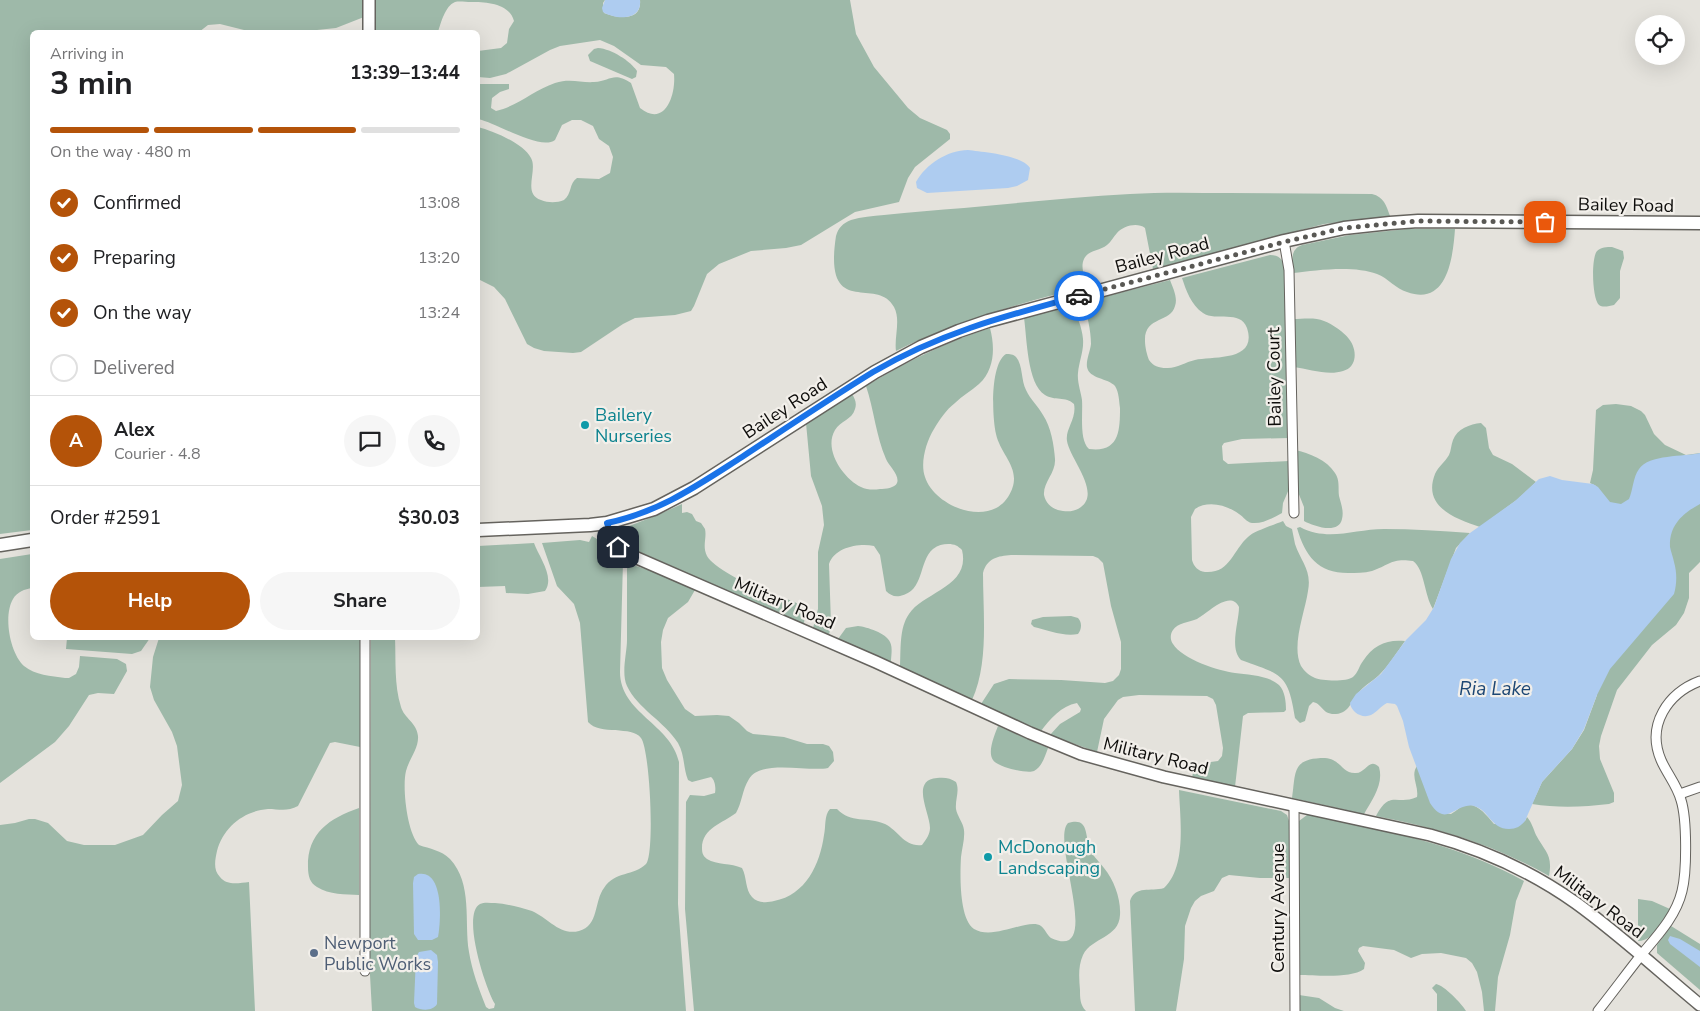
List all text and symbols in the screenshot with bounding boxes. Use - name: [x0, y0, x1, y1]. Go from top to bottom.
- map controls: [1635, 15, 1685, 65]
- button: locate: [1635, 15, 1685, 65]
- text: Arriving in: [50, 43, 124, 65]
- text: 13:39–13:44: [350, 60, 460, 86]
- text: 3 min: [50, 62, 133, 105]
- text: On the way · 480 m: [50, 141, 191, 163]
- icon: check: [50, 189, 78, 217]
- text: Confirmed: [93, 190, 181, 216]
- text: 13:08: [418, 192, 460, 214]
- street label: Bailey Road: [1578, 192, 1674, 218]
- pin: [1524, 201, 1566, 243]
- icon: bag: [1531, 208, 1559, 236]
- street label: Bailey Road: [1112, 231, 1212, 279]
- icon: check: [50, 244, 78, 272]
- text: Preparing: [93, 245, 176, 271]
- text: 13:20: [418, 247, 460, 269]
- courier: [1054, 271, 1104, 321]
- icon: car: [1065, 282, 1093, 310]
- icon: check: [50, 299, 78, 327]
- text: On the way: [93, 300, 191, 326]
- text: 13:24: [418, 302, 460, 324]
- street label: Bailey Court: [1261, 326, 1287, 427]
- text: Delivered: [93, 355, 175, 381]
- street label: Bailey Road: [738, 372, 832, 444]
- place label: Bailery Nurseries: [595, 403, 672, 448]
- button: chat: [344, 415, 396, 467]
- button: phone: [408, 415, 460, 467]
- text: Alex: [114, 417, 155, 443]
- marker: Bailery Nurseries: [579, 419, 591, 431]
- text: A: [69, 428, 83, 454]
- text: Courier · 4.8: [114, 443, 200, 465]
- text: Order #2591: [50, 505, 161, 531]
- text: $30.03: [398, 505, 460, 531]
- pin: [597, 526, 639, 568]
- icon: home: [604, 533, 632, 561]
- street label: Military Road: [731, 571, 839, 635]
- button: Help: [50, 572, 250, 630]
- button: Share: [260, 572, 460, 630]
- water label: Ria Lake: [1459, 676, 1531, 702]
- street label: Military Road: [1101, 731, 1211, 781]
- place label: McDonough Landscaping: [998, 835, 1100, 880]
- street label: Century Avenue: [1266, 843, 1290, 973]
- marker: McDonough Landscaping: [982, 851, 994, 863]
- street label: Military Road: [1549, 860, 1649, 944]
- place label: Newport Public Works: [324, 931, 431, 976]
- marker: Newport Public Works: [308, 947, 320, 959]

